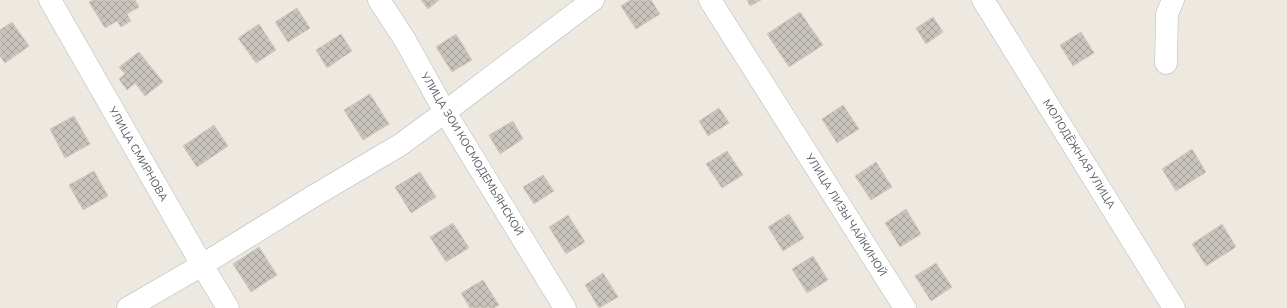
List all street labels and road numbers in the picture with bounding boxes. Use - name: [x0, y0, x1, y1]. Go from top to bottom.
- street label: УЛИЦА ЗОИ КОСМОДЕМЬЯНСКОЙ: [417, 69, 527, 238]
- street label: МОЛОДЁЖНАЯ УЛИЦА: [1039, 96, 1119, 212]
- street label: УЛИЦА СМИРНОВА: [104, 103, 171, 204]
- street label: УЛИЦА ЛИЗЫ ЧАЙКИНОЙ: [801, 150, 890, 279]

